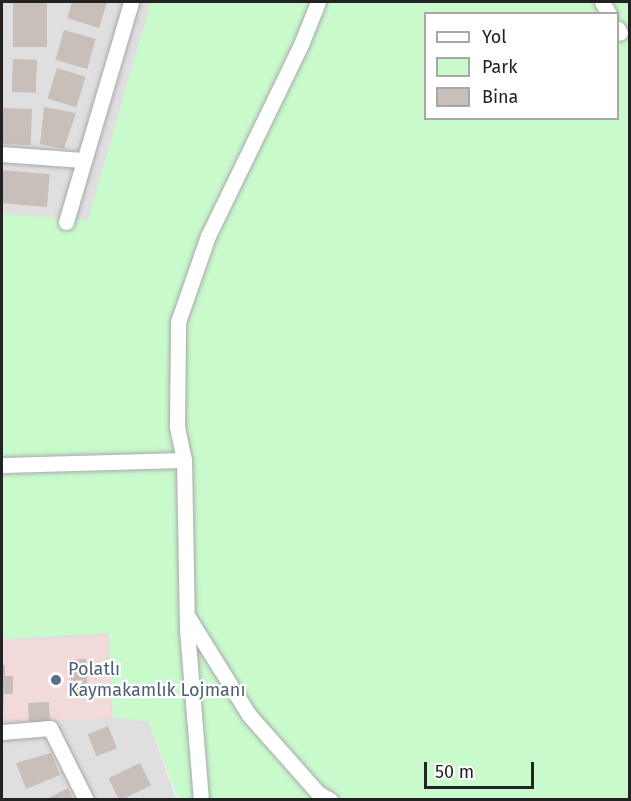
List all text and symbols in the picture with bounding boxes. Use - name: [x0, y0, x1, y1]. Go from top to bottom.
- legend: [424, 12, 619, 120]
- text: Yol: [482, 26, 507, 48]
- text: Park: [482, 56, 517, 78]
- text: Bina: [482, 86, 518, 108]
- place label: Polatlı Kaymakamlık Lojmanı: [68, 659, 245, 702]
- marker: Polatlı Kaymakamlık Lojmanı: [49, 673, 63, 687]
- scale bar: [427, 750, 536, 788]
- text: 50 m: [435, 761, 474, 783]

